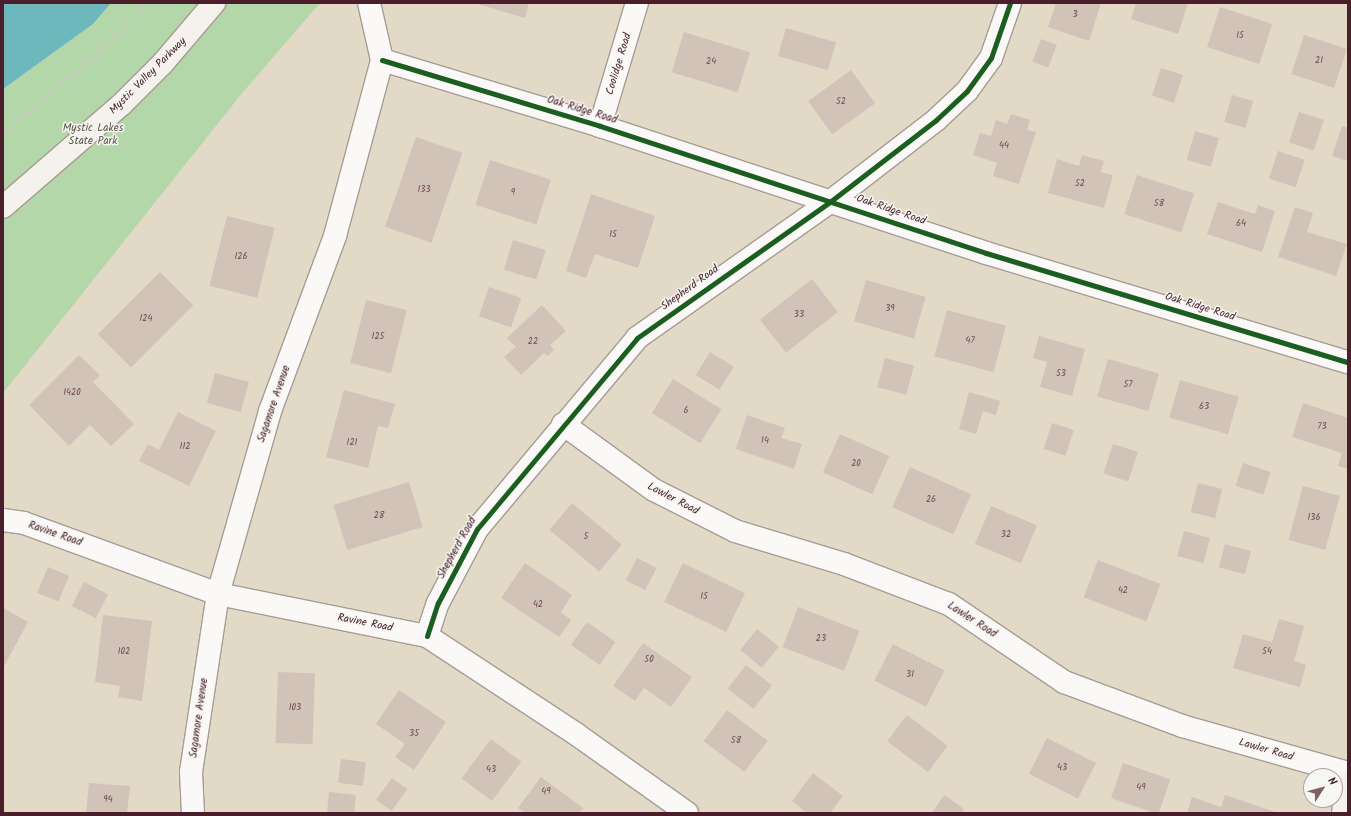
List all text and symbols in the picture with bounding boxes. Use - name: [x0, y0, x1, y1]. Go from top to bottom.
- house number: 3: [1072, 10, 1078, 20]
- street label: Coolidge Road: [603, 31, 635, 97]
- house number: 15: [1236, 31, 1244, 41]
- street label: Mystic Valley Parkway: [107, 35, 189, 117]
- house number: 21: [1315, 56, 1323, 66]
- house number: 24: [706, 57, 716, 67]
- street label: Oak Ridge Road: [545, 93, 619, 127]
- house number: 52: [836, 97, 846, 107]
- park label: Mystic Lakes State Park: [63, 122, 123, 148]
- house number: 44: [999, 141, 1009, 151]
- house number: 52: [1075, 179, 1085, 189]
- house number: 133: [417, 185, 431, 195]
- house number: 9: [511, 188, 515, 198]
- street label: Oak Ridge Road: [855, 192, 927, 228]
- house number: 58: [1154, 199, 1164, 209]
- house number: 64: [1236, 219, 1246, 229]
- house number: 15: [609, 230, 617, 240]
- house number: 126: [234, 252, 248, 262]
- street label: Shepherd Road: [658, 263, 722, 313]
- street label: Oak Ridge Road: [1163, 290, 1237, 324]
- house number: 39: [885, 304, 895, 314]
- house number: 33: [794, 310, 804, 320]
- house number: 124: [139, 314, 153, 324]
- house number: 125: [372, 332, 384, 342]
- house number: 47: [965, 336, 975, 346]
- house number: 22: [528, 337, 538, 347]
- street label: Sagamore Avenue: [255, 364, 293, 444]
- house number: 53: [1056, 369, 1066, 379]
- house number: 57: [1124, 380, 1132, 390]
- house number: 1420: [63, 388, 81, 398]
- house number: 63: [1199, 402, 1209, 412]
- house number: 6: [683, 406, 689, 416]
- house number: 73: [1317, 422, 1327, 432]
- house number: 14: [761, 436, 769, 446]
- house number: 121: [347, 438, 357, 448]
- house number: 112: [180, 442, 190, 452]
- house number: 20: [851, 459, 861, 469]
- street label: Lawler Road: [645, 480, 701, 518]
- house number: 26: [926, 495, 936, 505]
- house number: 28: [374, 511, 384, 521]
- house number: 136: [1308, 513, 1320, 523]
- street label: Shepherd Road: [435, 515, 479, 581]
- street label: Ravine Road: [26, 519, 84, 549]
- house number: 32: [1001, 530, 1011, 540]
- house number: 5: [584, 532, 588, 542]
- house number: 42: [1118, 586, 1128, 596]
- house number: 15: [700, 592, 708, 602]
- street label: Lawler Road: [945, 599, 999, 641]
- house number: 42: [533, 600, 543, 610]
- street label: Ravine Road: [336, 611, 394, 635]
- house number: 23: [816, 634, 826, 644]
- house number: 102: [118, 647, 130, 657]
- house number: 54: [1262, 647, 1272, 657]
- house number: 50: [644, 655, 654, 665]
- house number: 31: [906, 670, 914, 680]
- street label: Sagamore Avenue: [187, 677, 211, 759]
- house number: 103: [289, 703, 301, 713]
- house number: 35: [409, 729, 419, 739]
- house number: 58: [731, 736, 741, 746]
- street label: Lawler Road: [1237, 736, 1295, 764]
- house number: 43: [1057, 763, 1067, 773]
- house number: 43: [486, 765, 496, 775]
- north arrow: [1303, 768, 1343, 808]
- text: N: [1323, 773, 1341, 790]
- house number: 49: [1136, 783, 1146, 793]
- house number: 49: [541, 787, 551, 797]
- house number: 94: [103, 795, 113, 805]

